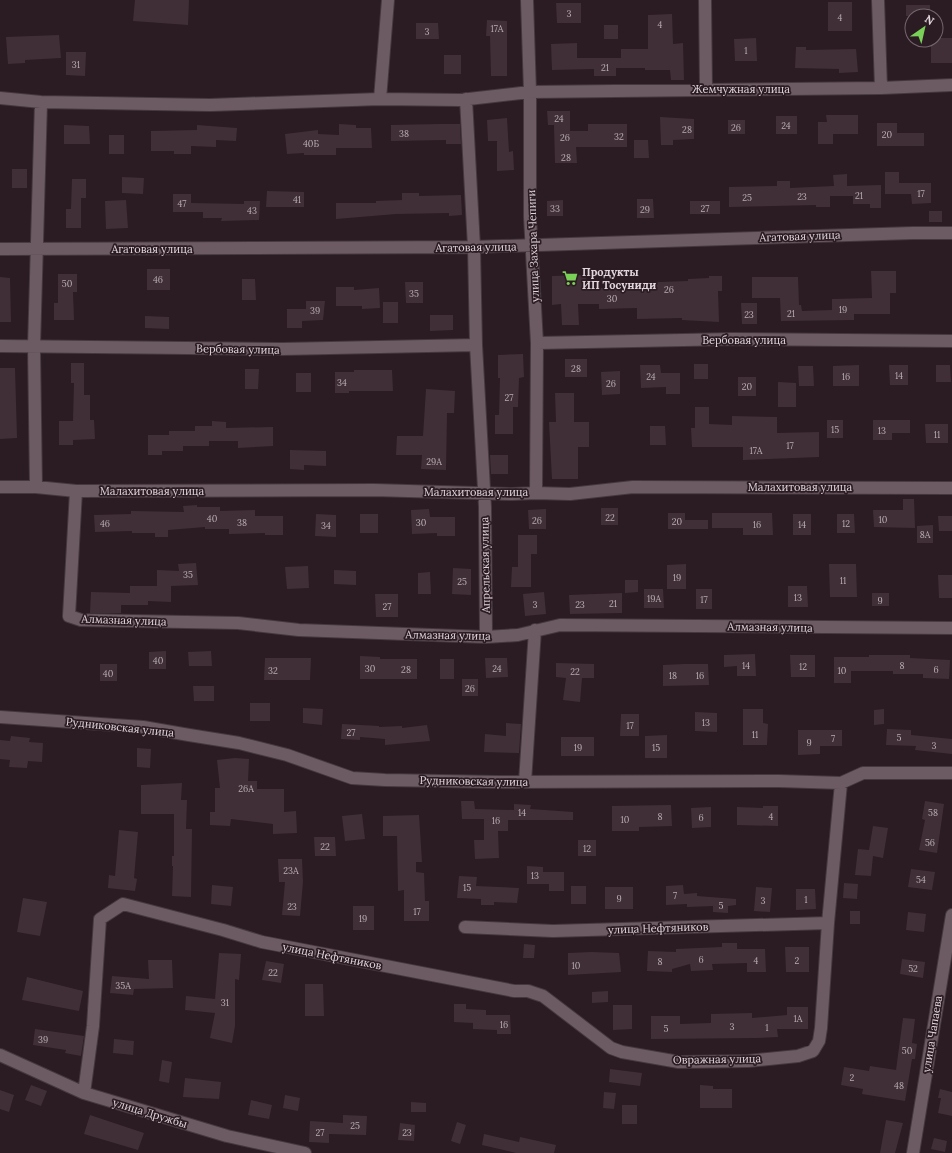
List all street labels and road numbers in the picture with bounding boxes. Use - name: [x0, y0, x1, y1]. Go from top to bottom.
- street label: Жемчужная улица: [692, 82, 790, 96]
- street label: улица Захара Чепиги: [524, 189, 542, 302]
- street label: Агатовая улица: [758, 228, 841, 244]
- street label: Агатовая улица: [434, 239, 517, 255]
- street label: Агатовая улица: [110, 242, 193, 256]
- street label: Вербовая улица: [702, 333, 786, 347]
- street label: Вербовая улица: [196, 341, 280, 357]
- street label: Малахитовая улица: [748, 480, 853, 494]
- street label: Малахитовая улица: [100, 484, 205, 498]
- street label: Малахитовая улица: [424, 485, 529, 499]
- street label: Апрельская улица: [477, 516, 493, 614]
- street label: Алмазная улица: [80, 611, 167, 628]
- street label: Алмазная улица: [726, 619, 813, 635]
- street label: Алмазная улица: [404, 627, 491, 643]
- street label: Рудниковская улица: [65, 714, 175, 740]
- street label: Рудниковская улица: [420, 773, 529, 789]
- street label: улица Нефтяников: [608, 919, 709, 937]
- street label: улица Нефтяников: [281, 940, 383, 973]
- street label: улица Чапаева: [919, 994, 945, 1073]
- street label: Овражная улица: [673, 1051, 762, 1067]
- street label: улица Дружбы: [111, 1095, 189, 1131]

